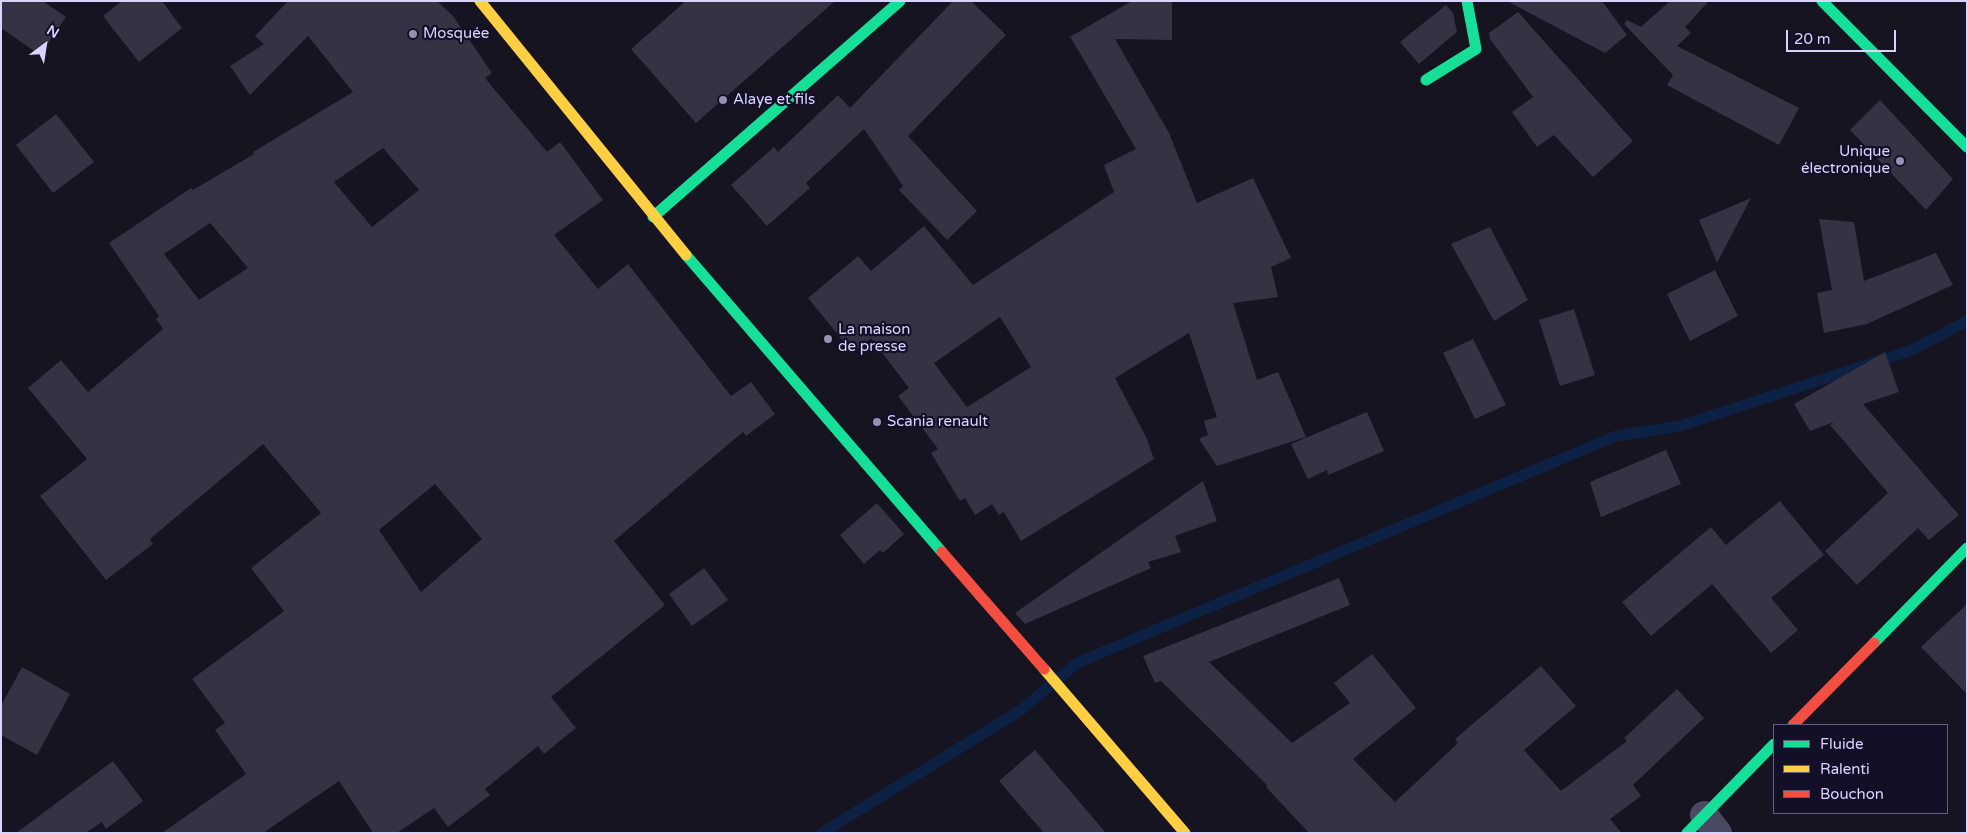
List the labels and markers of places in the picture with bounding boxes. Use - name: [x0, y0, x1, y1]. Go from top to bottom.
- place label: Mosquée: [423, 25, 489, 43]
- marker: Mosquée: [407, 28, 419, 40]
- place label: Alaye et fils: [733, 91, 815, 109]
- marker: Alaye et fils: [717, 94, 729, 106]
- place label: Unique électronique: [1801, 143, 1890, 178]
- marker: Unique électronique: [1894, 155, 1906, 167]
- place label: La maison de presse: [838, 321, 910, 356]
- marker: La maison de presse: [822, 333, 834, 345]
- place label: Scania renault: [887, 413, 988, 431]
- marker: Scania renault: [871, 416, 883, 428]

